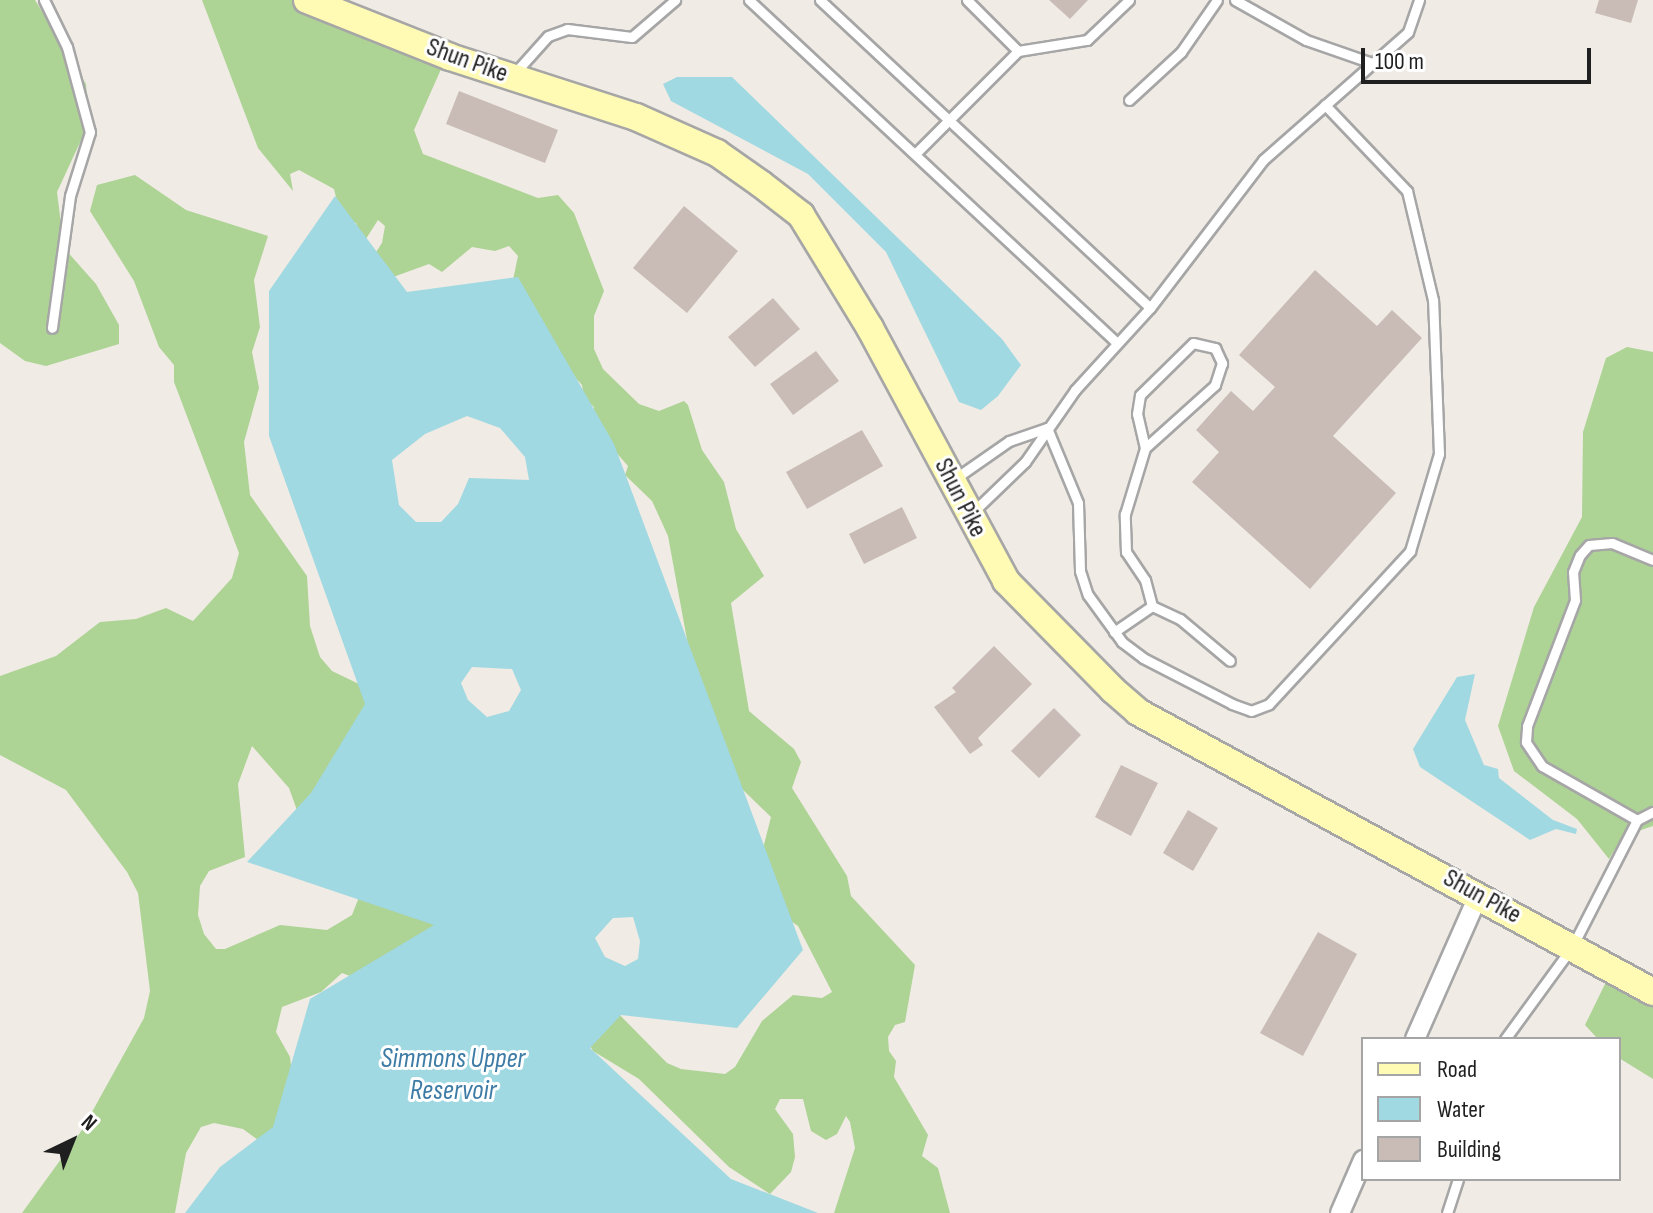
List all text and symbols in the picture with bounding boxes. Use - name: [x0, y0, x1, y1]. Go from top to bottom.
- street label: Shun Pike: [422, 32, 512, 90]
- scale bar: [1365, 32, 1595, 82]
- text: 100 m: [1375, 47, 1424, 76]
- street label: Shun Pike: [927, 453, 993, 543]
- street label: Shun Pike: [1438, 863, 1526, 931]
- legend: [1361, 1037, 1621, 1181]
- water label: Simmons Upper Reservoir: [381, 1042, 525, 1108]
- text: Road: [1437, 1055, 1477, 1084]
- text: Water: [1437, 1095, 1485, 1124]
- north arrow: [32, 1101, 112, 1181]
- text: N: [75, 1109, 102, 1137]
- text: Building: [1437, 1135, 1501, 1164]

